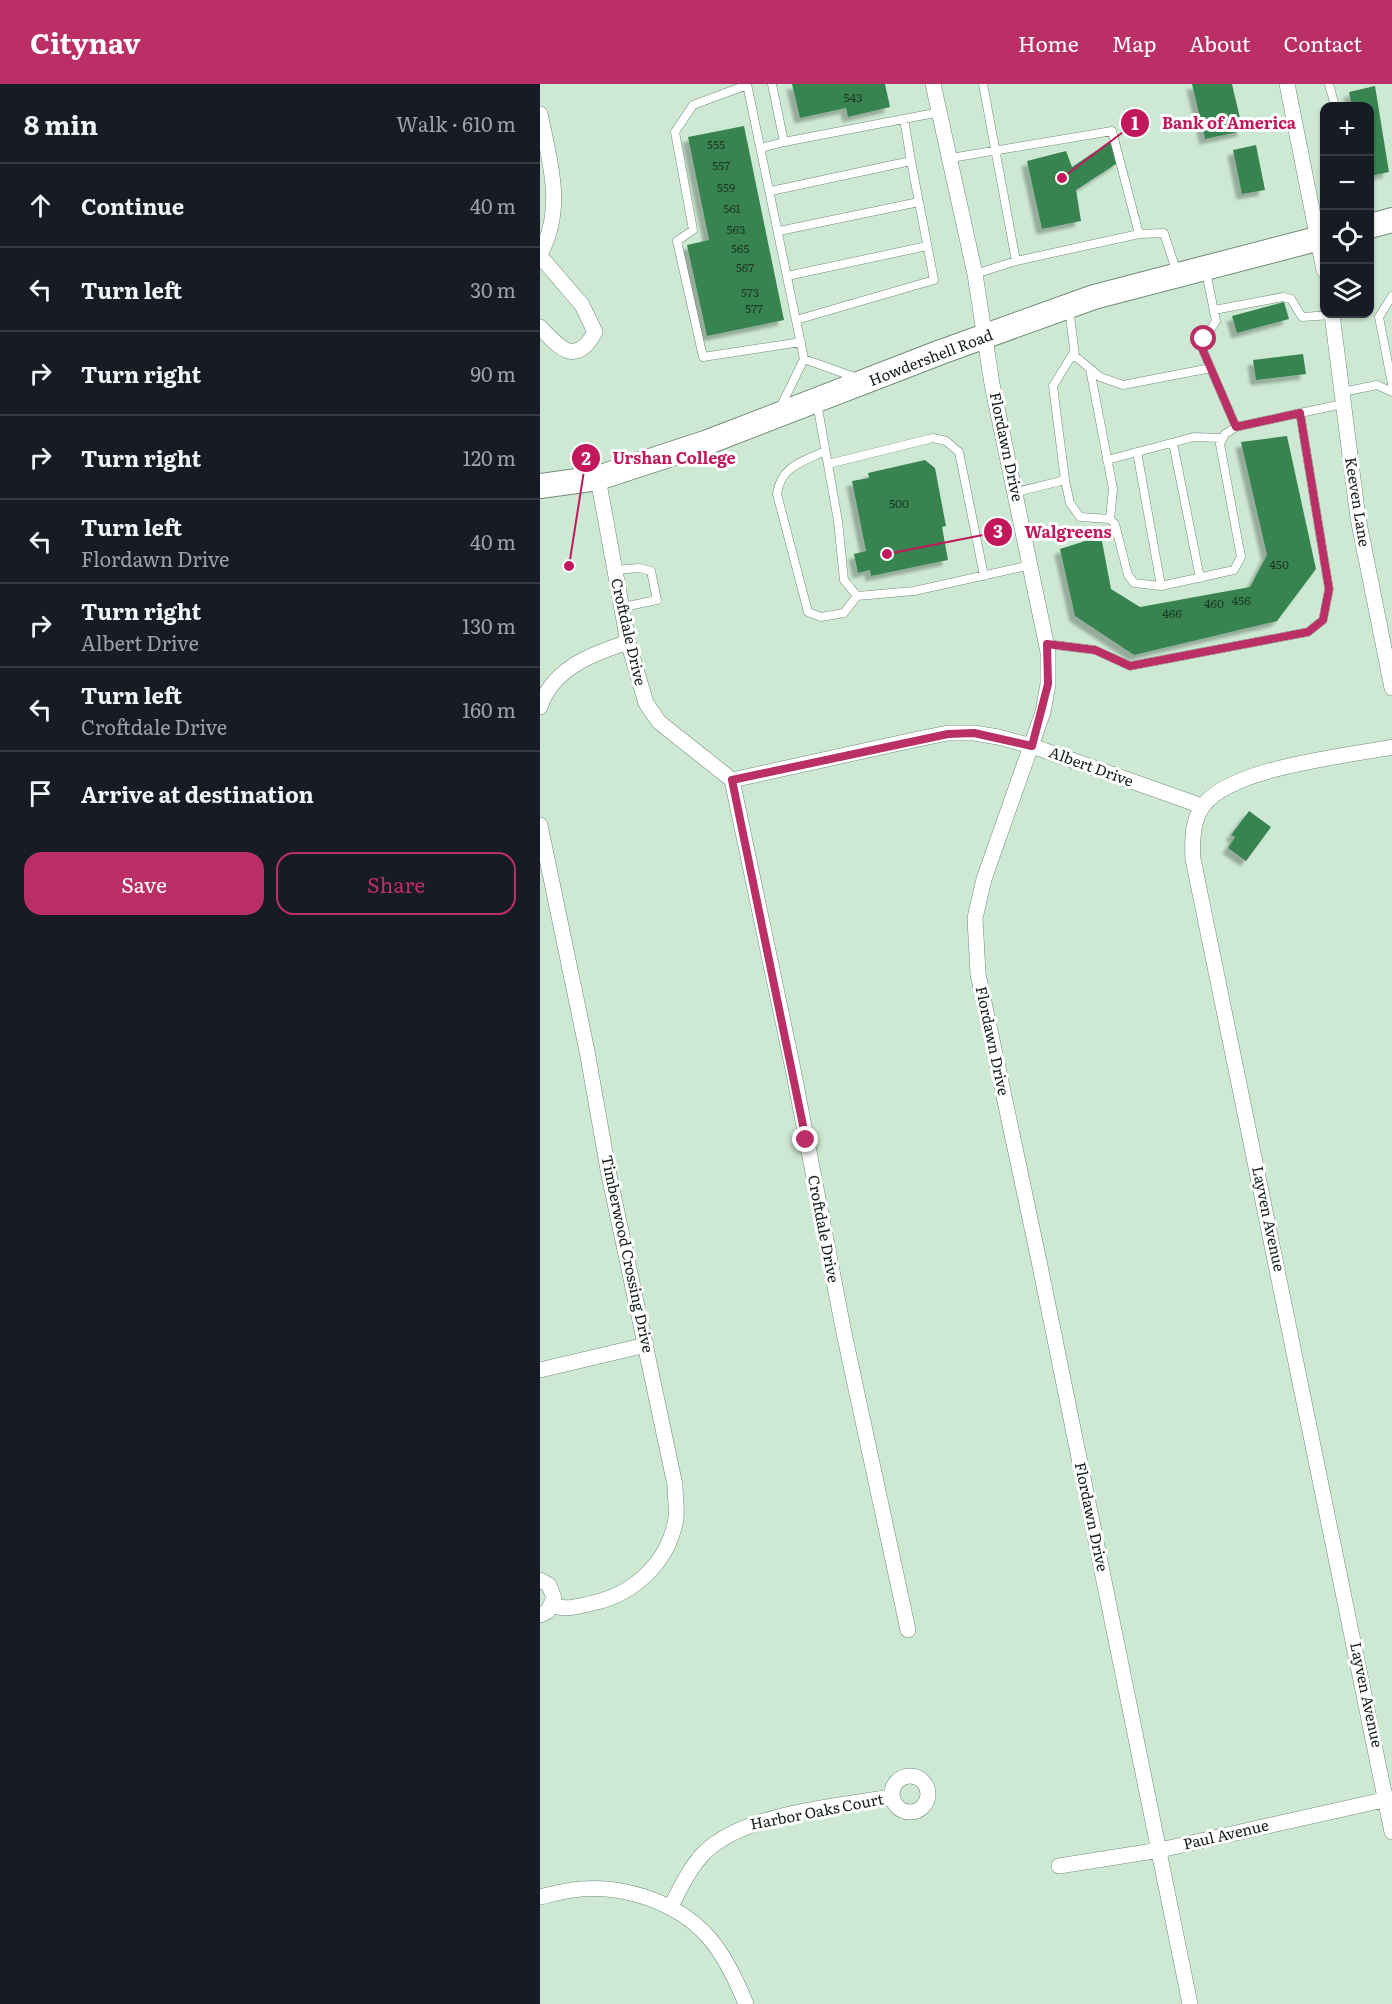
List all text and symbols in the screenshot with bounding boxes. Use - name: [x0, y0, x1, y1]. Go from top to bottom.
- text: Citynav: [30, 21, 140, 63]
- text: Home: [1018, 27, 1079, 58]
- text: Map: [1112, 27, 1156, 58]
- text: About: [1189, 27, 1251, 58]
- text: Contact: [1284, 27, 1362, 58]
- house number: 543: [843, 88, 863, 106]
- map controls: [1320, 102, 1374, 318]
- button: +: [1320, 102, 1374, 156]
- text: 8 min: [24, 104, 98, 143]
- callout: Bank of America: [1120, 106, 1308, 140]
- text: Walk · 610 m: [396, 108, 516, 138]
- text: 1: [1131, 109, 1139, 136]
- text: Bank of America: [1162, 110, 1297, 134]
- house number: 555: [707, 135, 725, 153]
- house number: 557: [712, 156, 730, 174]
- button: −: [1320, 156, 1374, 210]
- house number: 559: [717, 178, 735, 196]
- icon: ahead: [24, 189, 57, 222]
- text: Continue: [81, 189, 184, 222]
- text: 40 m: [470, 190, 516, 220]
- house number: 561: [723, 199, 741, 217]
- button: locate: [1320, 210, 1374, 264]
- house number: 563: [726, 220, 746, 238]
- house number: 565: [731, 239, 749, 257]
- house number: 567: [736, 258, 754, 276]
- button: layers: [1320, 264, 1374, 318]
- icon: left: [24, 273, 57, 306]
- text: Turn left: [81, 273, 182, 306]
- text: 30 m: [470, 274, 516, 304]
- house number: 573: [741, 283, 759, 301]
- house number: 577: [745, 299, 763, 317]
- street label: Howdershell Road: [865, 322, 996, 391]
- route start: [1190, 325, 1216, 351]
- icon: right: [24, 357, 57, 390]
- text: Turn right: [81, 357, 201, 390]
- text: 90 m: [471, 358, 516, 388]
- street label: Flordawn Drive: [985, 390, 1030, 504]
- icon: right: [24, 441, 57, 474]
- text: Turn right: [81, 441, 201, 474]
- callout: Urshan College: [571, 441, 748, 475]
- text: 120 m: [463, 442, 516, 472]
- text: 2: [581, 444, 591, 471]
- text: Urshan College: [612, 445, 736, 469]
- street label: Keeven Lane: [1340, 455, 1377, 548]
- house number: 500: [889, 494, 909, 512]
- text: Turn left: [81, 510, 182, 543]
- callout: Walgreens: [983, 515, 1124, 549]
- text: 3: [993, 517, 1003, 544]
- text: Walgreens: [1024, 519, 1112, 543]
- icon: left: [24, 525, 57, 558]
- text: 40 m: [470, 526, 516, 556]
- text: Flordawn Drive: [81, 543, 229, 573]
- house number: 450: [1269, 555, 1289, 573]
- street label: Croftdale Drive: [606, 576, 653, 688]
- house number: 456: [1231, 591, 1251, 609]
- text: Turn right: [81, 594, 201, 627]
- house number: 460: [1204, 594, 1224, 612]
- house number: 466: [1162, 604, 1182, 622]
- icon: right: [24, 609, 57, 642]
- text: 130 m: [462, 610, 516, 640]
- text: Albert Drive: [81, 627, 199, 657]
- text: Turn left: [81, 678, 182, 711]
- icon: left: [24, 693, 57, 726]
- text: 160 m: [462, 694, 516, 724]
- text: Croftdale Drive: [81, 711, 227, 741]
- street label: Albert Drive: [1046, 740, 1137, 792]
- icon: arrive: [24, 777, 57, 810]
- text: Arrive at destination: [81, 777, 314, 810]
- button: Save: [24, 852, 264, 915]
- button: Share: [276, 852, 516, 915]
- street label: Flordawn Drive: [971, 984, 1016, 1098]
- route end: [792, 1126, 818, 1152]
- street label: Timberwood Crossing Drive: [596, 1153, 661, 1355]
- street label: Layven Avenue: [1247, 1164, 1292, 1274]
- street label: Croftdale Drive: [803, 1173, 846, 1285]
- street label: Flordawn Drive: [1070, 1460, 1115, 1574]
- street label: Layven Avenue: [1345, 1640, 1390, 1750]
- street label: Harbor Oaks Court: [748, 1786, 885, 1835]
- street label: Paul Avenue: [1181, 1813, 1271, 1855]

